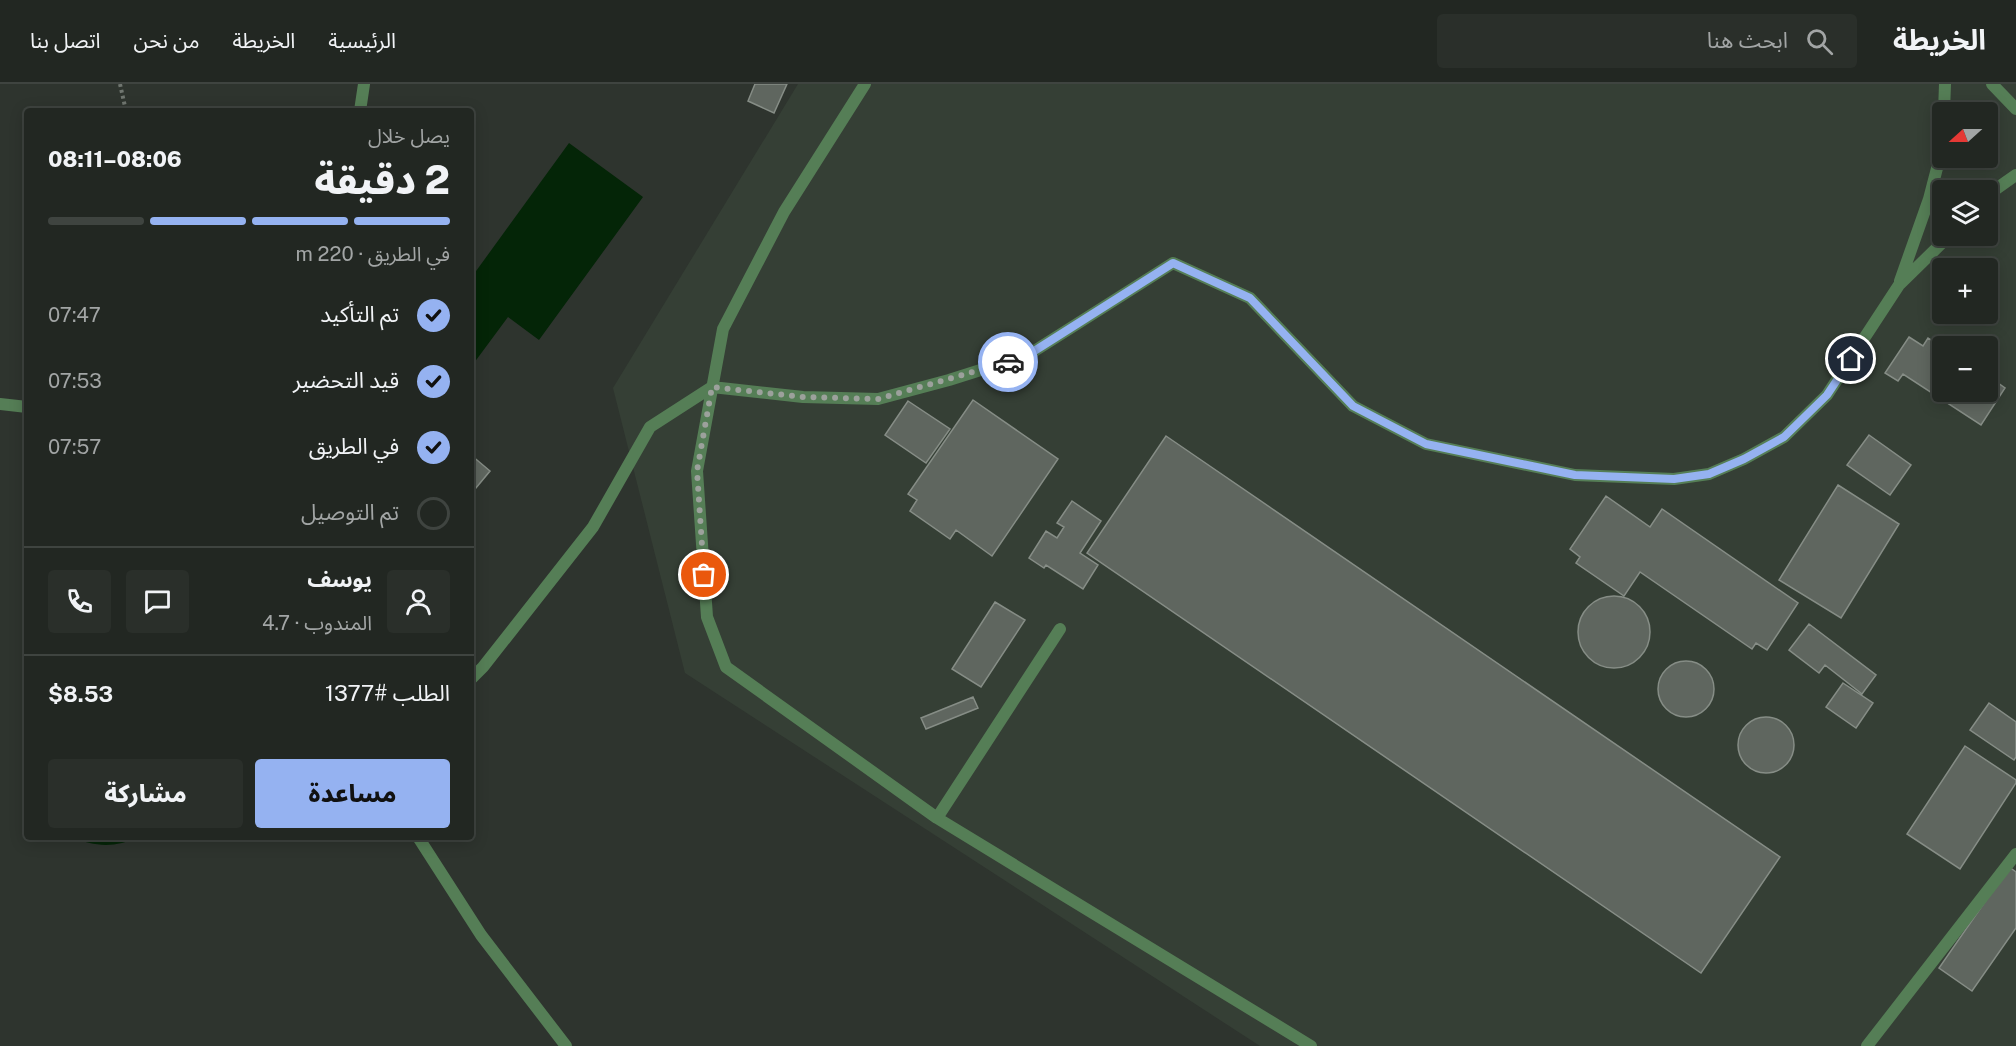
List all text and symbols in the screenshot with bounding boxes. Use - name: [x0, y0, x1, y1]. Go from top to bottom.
- search box: [1437, 14, 1857, 68]
- text: الخريطة: [1893, 23, 1986, 56]
- icon: search: [1803, 25, 1836, 58]
- text: ابحث هنا: [1707, 27, 1788, 53]
- text: اتصل بنا: [30, 28, 101, 53]
- text: من نحن: [134, 28, 199, 53]
- text: الخريطة: [232, 28, 295, 53]
- text: الرئيسية: [328, 28, 396, 53]
- north arrow: [1932, 102, 1998, 168]
- map controls: [1932, 102, 1998, 402]
- text: يصل خلال: [368, 124, 450, 148]
- text: 08:06–08:11: [48, 146, 182, 172]
- text: 2 دقيقة: [314, 157, 450, 203]
- button: layers: [1932, 180, 1998, 246]
- text: في الطريق · 220 m: [295, 242, 450, 266]
- button: +: [1932, 258, 1998, 324]
- icon: check: [417, 299, 450, 332]
- text: تم التأكيد: [320, 301, 399, 327]
- text: 07:47: [48, 303, 101, 327]
- courier: [978, 332, 1038, 392]
- pin: [1825, 333, 1876, 384]
- button: −: [1932, 336, 1998, 402]
- icon: home: [1834, 342, 1867, 375]
- icon: car: [992, 346, 1025, 379]
- icon: check: [417, 365, 450, 398]
- text: قيد التحضير: [293, 367, 399, 393]
- text: 07:53: [48, 369, 102, 393]
- icon: check: [417, 431, 450, 464]
- text: في الطريق: [309, 433, 399, 459]
- text: 07:57: [48, 435, 101, 459]
- text: تم التوصيل: [301, 499, 399, 525]
- pin: [678, 549, 729, 600]
- icon: bag: [687, 558, 720, 591]
- text: يوسف: [307, 566, 372, 592]
- button: phone: [48, 570, 111, 633]
- button: chat: [126, 570, 189, 633]
- button: person: [387, 570, 450, 633]
- text: المندوب · 4.7: [262, 611, 372, 635]
- text: الطلب #1377: [325, 680, 450, 706]
- text: $8.53: [48, 681, 113, 707]
- button: مشاركة: [48, 759, 243, 828]
- button: مساعدة: [255, 759, 450, 828]

